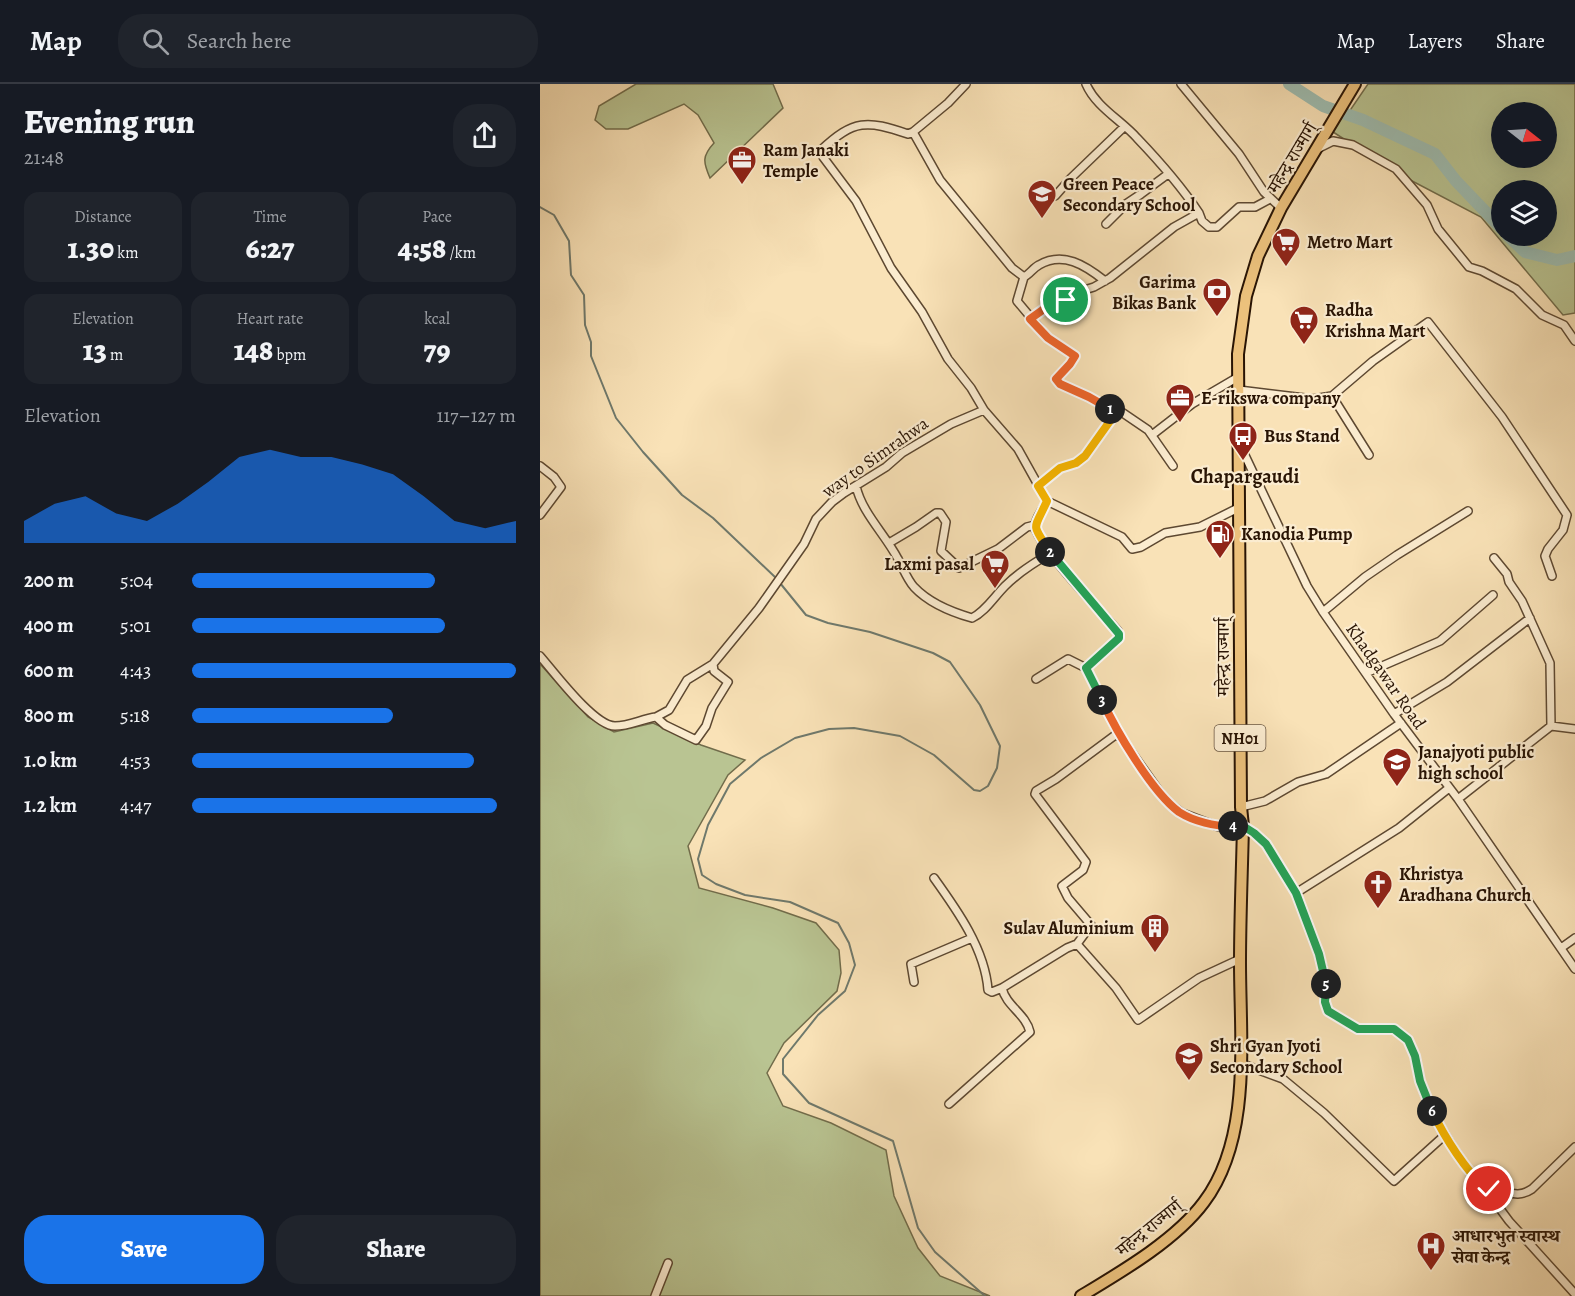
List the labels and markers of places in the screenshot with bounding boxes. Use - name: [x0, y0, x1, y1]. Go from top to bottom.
- place label: Ram Janaki Temple: [763, 138, 849, 183]
- office icon: Ram Janaki Temple: [726, 144, 758, 186]
- place label: Green Peace Secondary School: [1063, 172, 1196, 217]
- school or university icon: Green Peace Secondary School: [1026, 178, 1058, 220]
- supermarket icon: Metro Mart: [1270, 226, 1302, 268]
- place label: Metro Mart: [1307, 230, 1393, 254]
- place label: Garima Bikas Bank: [1112, 270, 1197, 315]
- pin: [1040, 274, 1091, 325]
- bank icon: Garima Bikas Bank: [1201, 276, 1233, 318]
- place label: Radha Krishna Mart: [1325, 298, 1426, 343]
- supermarket icon: Radha Krishna Mart: [1288, 304, 1320, 346]
- office icon: E-rikswa company: [1164, 382, 1196, 424]
- place label: E-rikswa company: [1201, 386, 1341, 410]
- pin: 1: [1095, 394, 1125, 424]
- bus stop icon: Bus Stand: [1227, 420, 1259, 462]
- place label: Bus Stand: [1264, 424, 1340, 448]
- fuel station icon: Kanodia Pump: [1204, 518, 1236, 560]
- place label: Kanodia Pump: [1241, 522, 1353, 546]
- pin: 2: [1035, 537, 1065, 567]
- supermarket icon: Laxmi pasal: [979, 548, 1011, 590]
- place label: Laxmi pasal: [884, 552, 974, 576]
- pin: 3: [1087, 685, 1117, 715]
- place label: Janajyoti public high school: [1418, 740, 1534, 785]
- school or university icon: Janajyoti public high school: [1381, 746, 1413, 788]
- pin: 4: [1218, 811, 1248, 841]
- place label: Khristya Aradhana Church: [1398, 862, 1532, 907]
- church icon: Khristya Aradhana Church: [1362, 868, 1394, 910]
- building icon: Sulav Aluminium: [1139, 912, 1171, 954]
- place label: Sulav Aluminium: [1003, 916, 1134, 940]
- pin: 5: [1311, 969, 1341, 999]
- place label: Shri Gyan Jyoti Secondary School: [1210, 1034, 1343, 1079]
- school or university icon: Shri Gyan Jyoti Secondary School: [1173, 1040, 1205, 1082]
- pin: 6: [1417, 1096, 1447, 1126]
- pin: [1463, 1163, 1514, 1214]
- place label: आधारभुत स्वास्थ सेवा केन्द्र: [1450, 1224, 1562, 1269]
- hospital icon: आधारभुत स्वास्थ सेवा केन्द्र: [1415, 1230, 1447, 1272]

